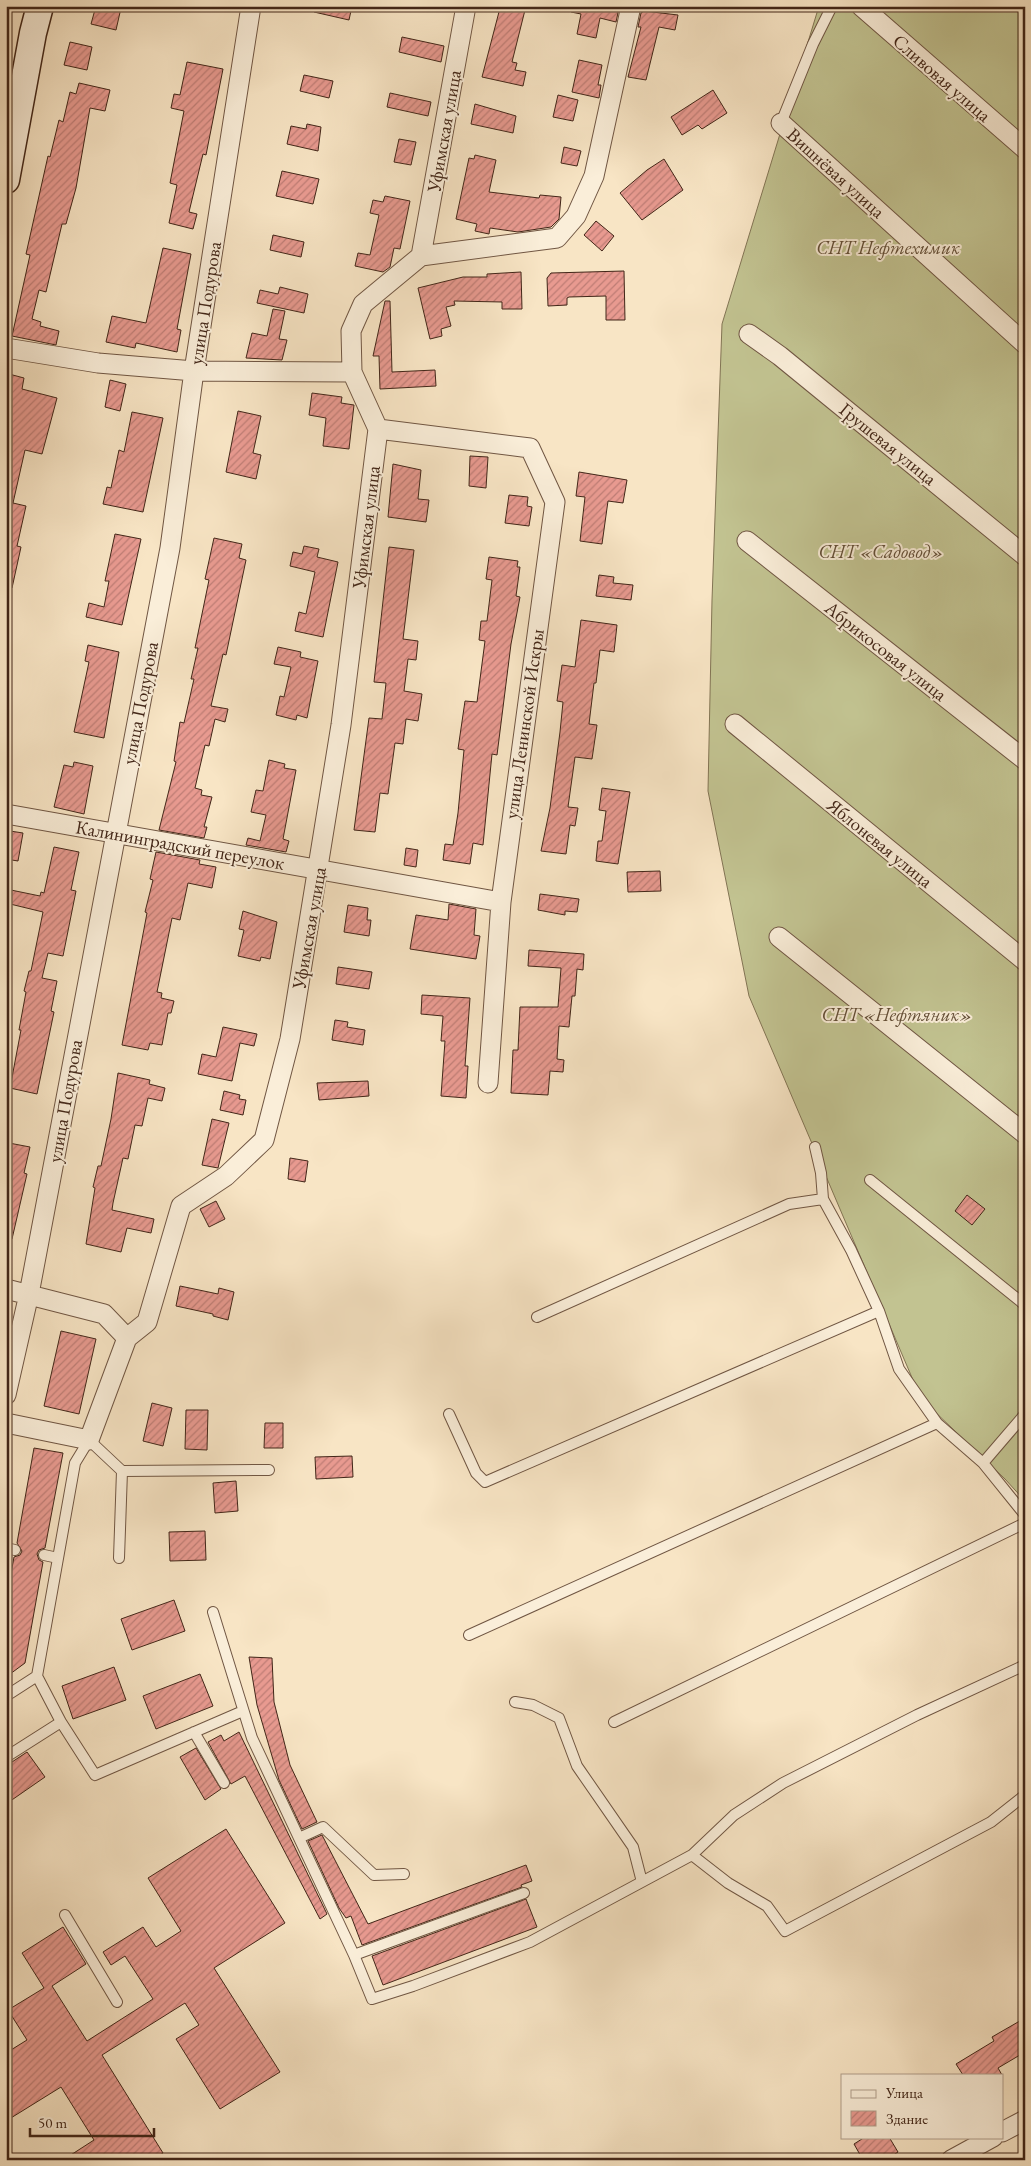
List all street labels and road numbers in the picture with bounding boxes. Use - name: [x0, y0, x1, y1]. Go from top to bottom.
- street label: Сливовая улица: [888, 28, 997, 128]
- street label: Уфимская улица: [421, 68, 467, 195]
- street label: Вишнёвая улица: [782, 122, 891, 224]
- street label: улица Подурова: [183, 239, 227, 367]
- street label: Грушевая улица: [834, 397, 942, 491]
- street label: Уфимская улица: [346, 464, 386, 591]
- street label: Абрикосовая улица: [819, 595, 953, 707]
- street label: улица Ленинской Искры: [498, 627, 550, 821]
- street label: улица Подурова: [116, 639, 164, 767]
- street label: Яблоневая улица: [821, 792, 938, 894]
- street label: Калининградский переулок: [74, 814, 286, 876]
- street label: Уфимская улица: [286, 865, 332, 992]
- street label: улица Подурова: [42, 1037, 88, 1165]

